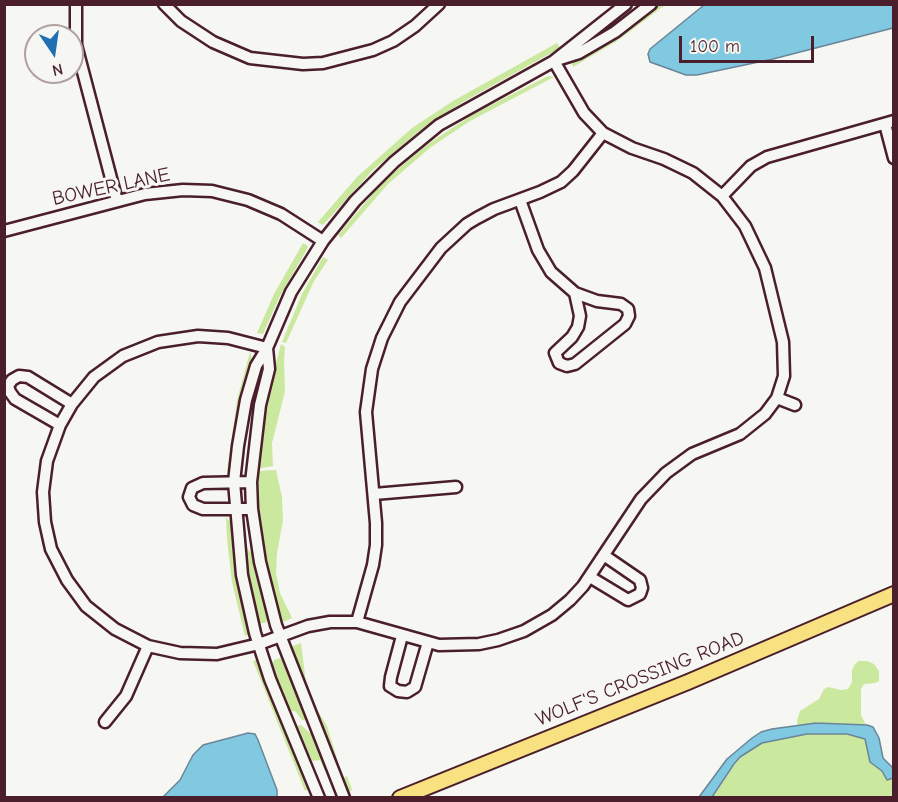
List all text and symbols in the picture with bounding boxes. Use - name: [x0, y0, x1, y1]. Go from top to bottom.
- north arrow: [24, 24, 84, 84]
- scale bar: [682, 24, 817, 62]
- text: 100 m: [690, 36, 740, 57]
- text: N: [50, 60, 65, 80]
- street label: BOWER LANE: [50, 163, 172, 211]
- street label: WOLF'S CROSSING ROAD: [532, 626, 748, 732]

